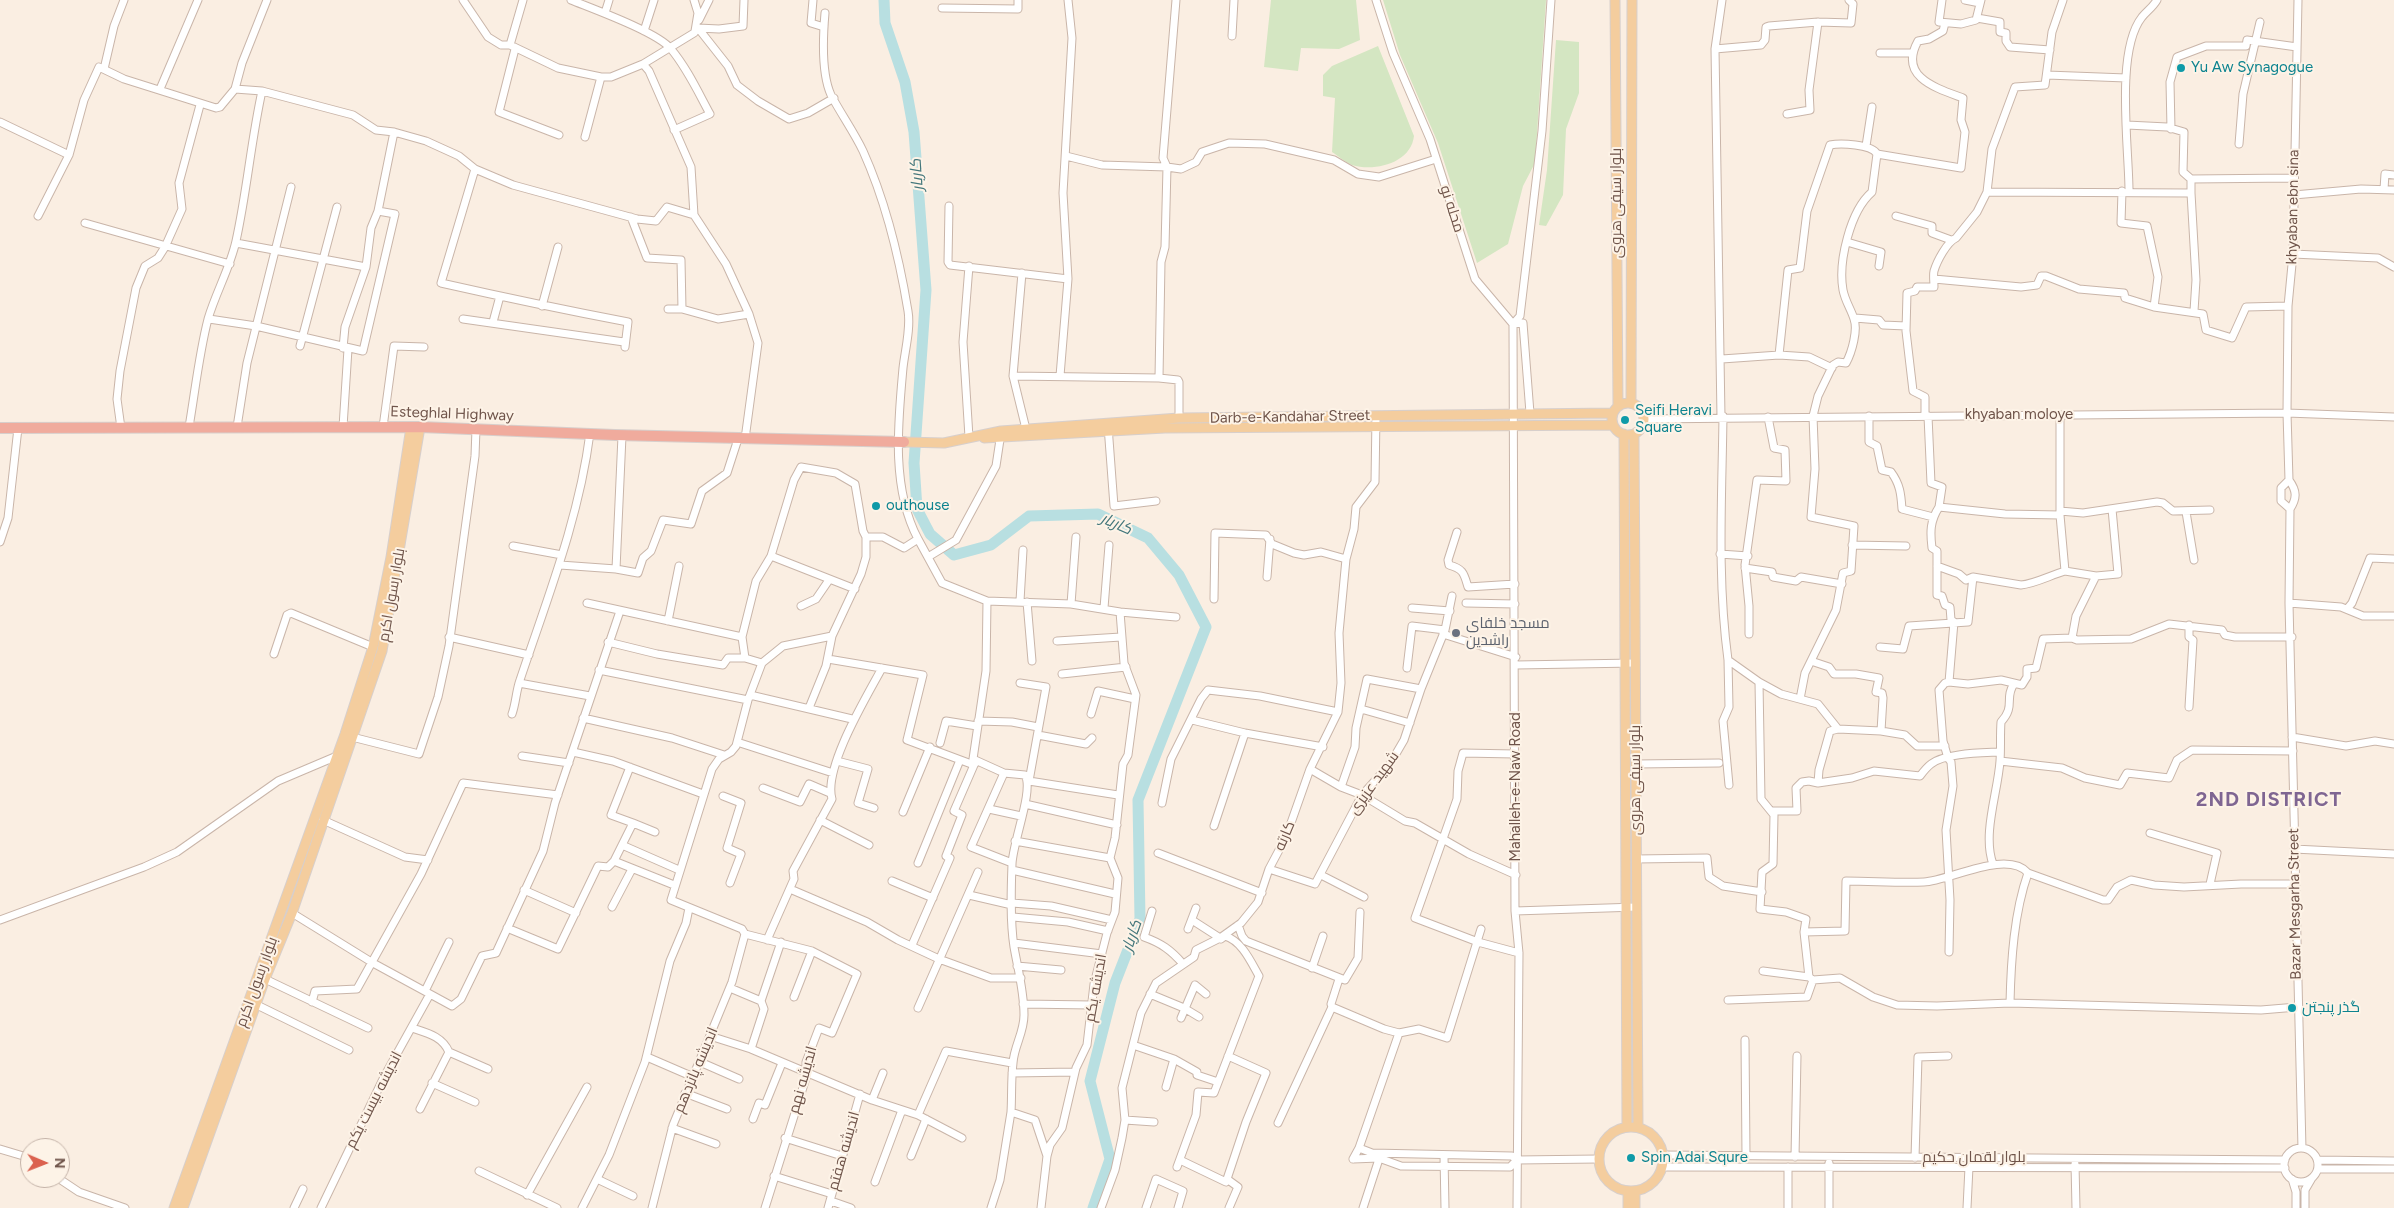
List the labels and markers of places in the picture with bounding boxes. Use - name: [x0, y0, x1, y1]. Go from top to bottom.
- place label: Yu Aw Synagogue: [2191, 59, 2313, 77]
- marker: Yu Aw Synagogue: [2175, 62, 2187, 74]
- place label: Seifi Heravi Square: [1635, 402, 1712, 437]
- marker: Seifi Heravi Square: [1619, 414, 1631, 426]
- place label: outhouse: [886, 497, 949, 515]
- marker: outhouse: [870, 500, 882, 512]
- place label: مسجد خلفای راشدین: [1466, 615, 1550, 650]
- marker: مسجد خلفای راشدین: [1450, 627, 1462, 639]
- place label: گذر پنجتن: [2302, 999, 2360, 1017]
- marker: گذر پنجتن: [2286, 1002, 2298, 1014]
- place label: Spin Adai Squre: [1641, 1149, 1748, 1167]
- marker: Spin Adai Squre: [1625, 1152, 1637, 1164]

